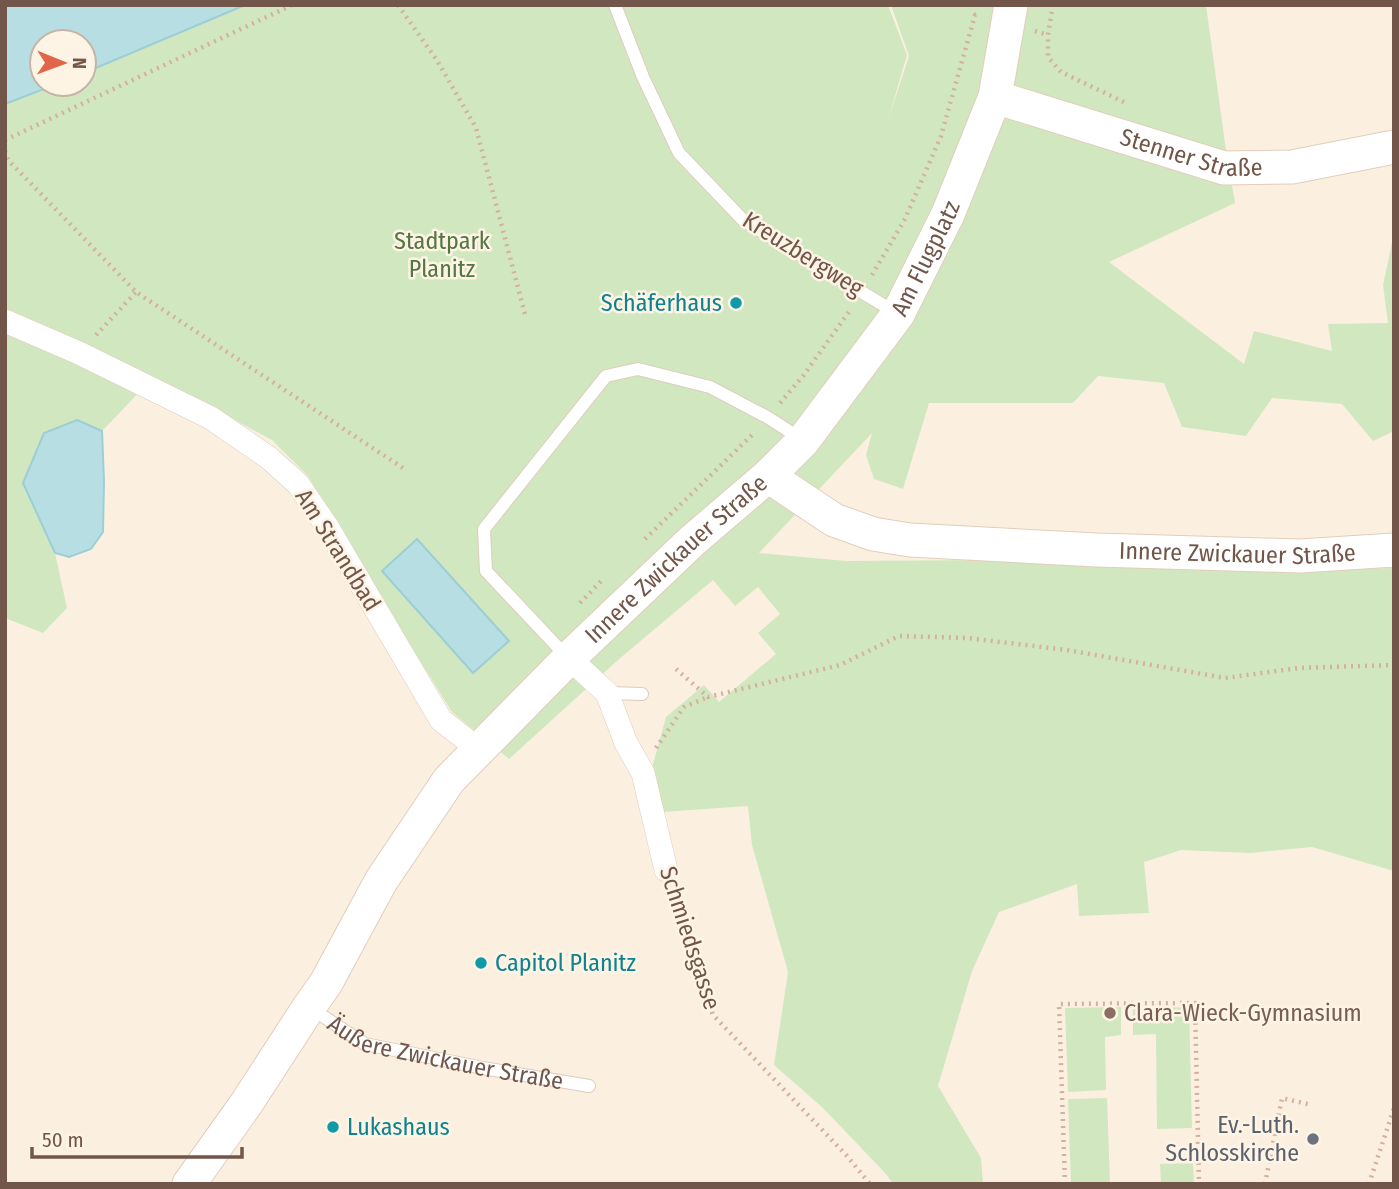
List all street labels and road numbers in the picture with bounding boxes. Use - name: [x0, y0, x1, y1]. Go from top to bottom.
- street label: Stenner Straße: [1117, 123, 1263, 182]
- street label: Am Flugplatz: [885, 197, 966, 321]
- street label: Kreuzbergweg: [737, 206, 869, 303]
- street label: Innere Zwickauer Straße: [579, 469, 773, 649]
- street label: Am Strandbad: [289, 484, 387, 616]
- street label: Innere Zwickauer Straße: [1119, 537, 1357, 570]
- street label: Schmiedsgasse: [654, 863, 726, 1013]
- street label: Äußere Zwickauer Straße: [322, 1009, 565, 1095]

